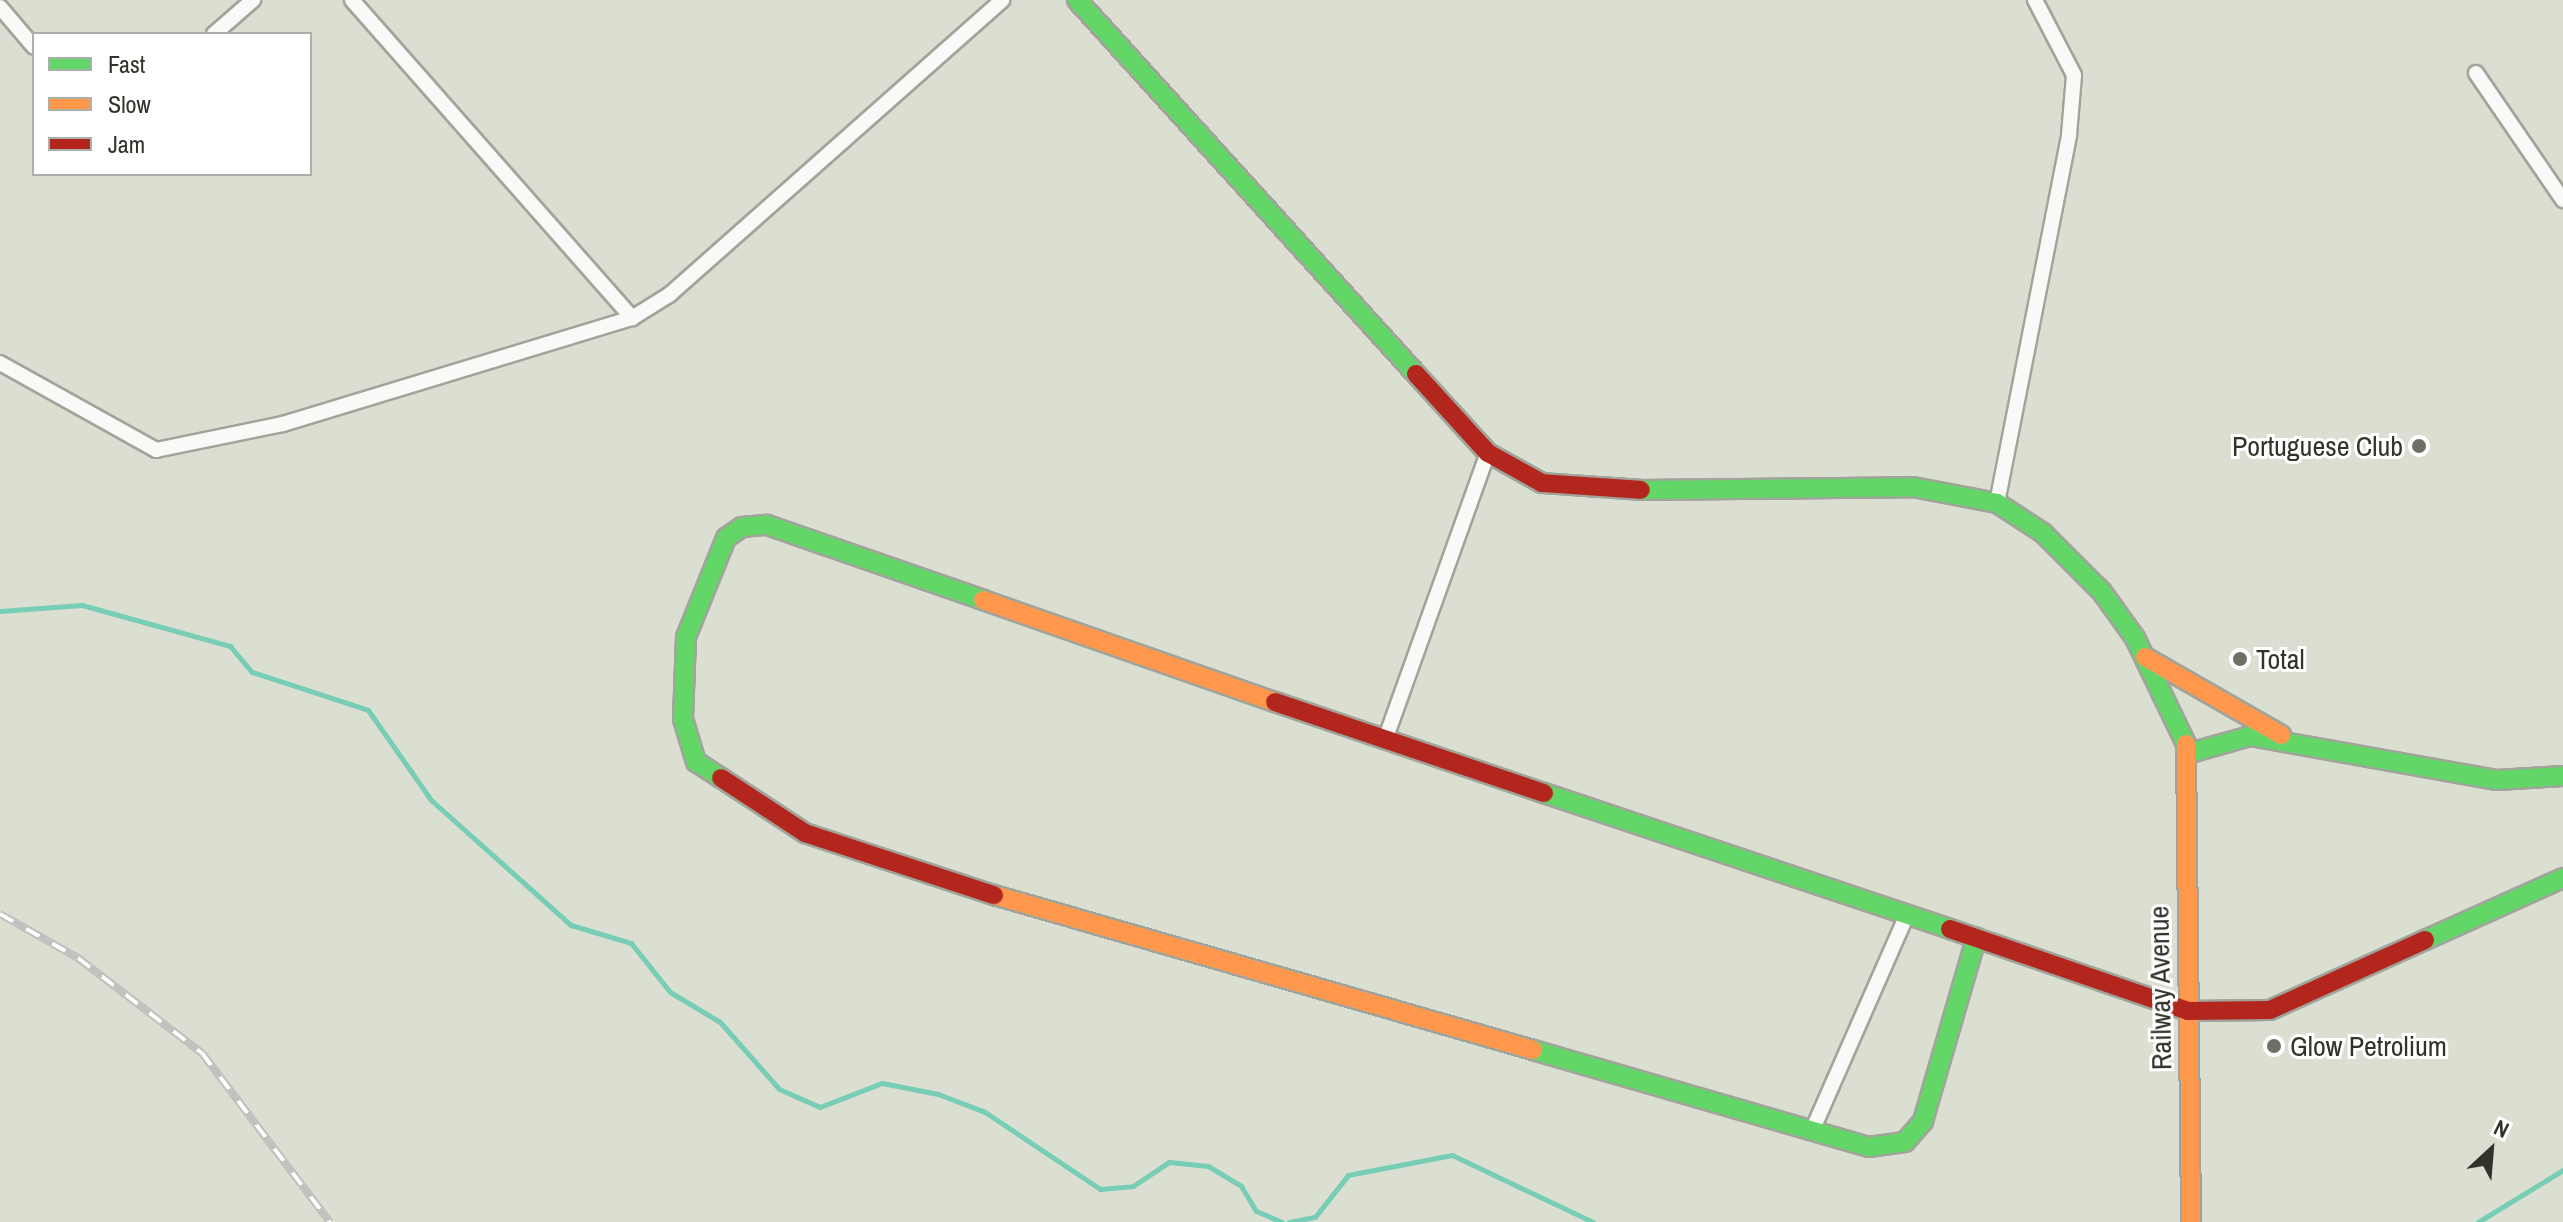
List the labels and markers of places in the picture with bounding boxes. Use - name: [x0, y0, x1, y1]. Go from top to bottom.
- place label: Portuguese Club: [2232, 429, 2403, 463]
- marker: Portuguese Club: [2410, 437, 2428, 455]
- place label: Total: [2256, 642, 2304, 676]
- marker: Total: [2231, 650, 2249, 668]
- place label: Glow Petrolium: [2290, 1029, 2447, 1063]
- marker: Glow Petrolium: [2265, 1037, 2283, 1055]

